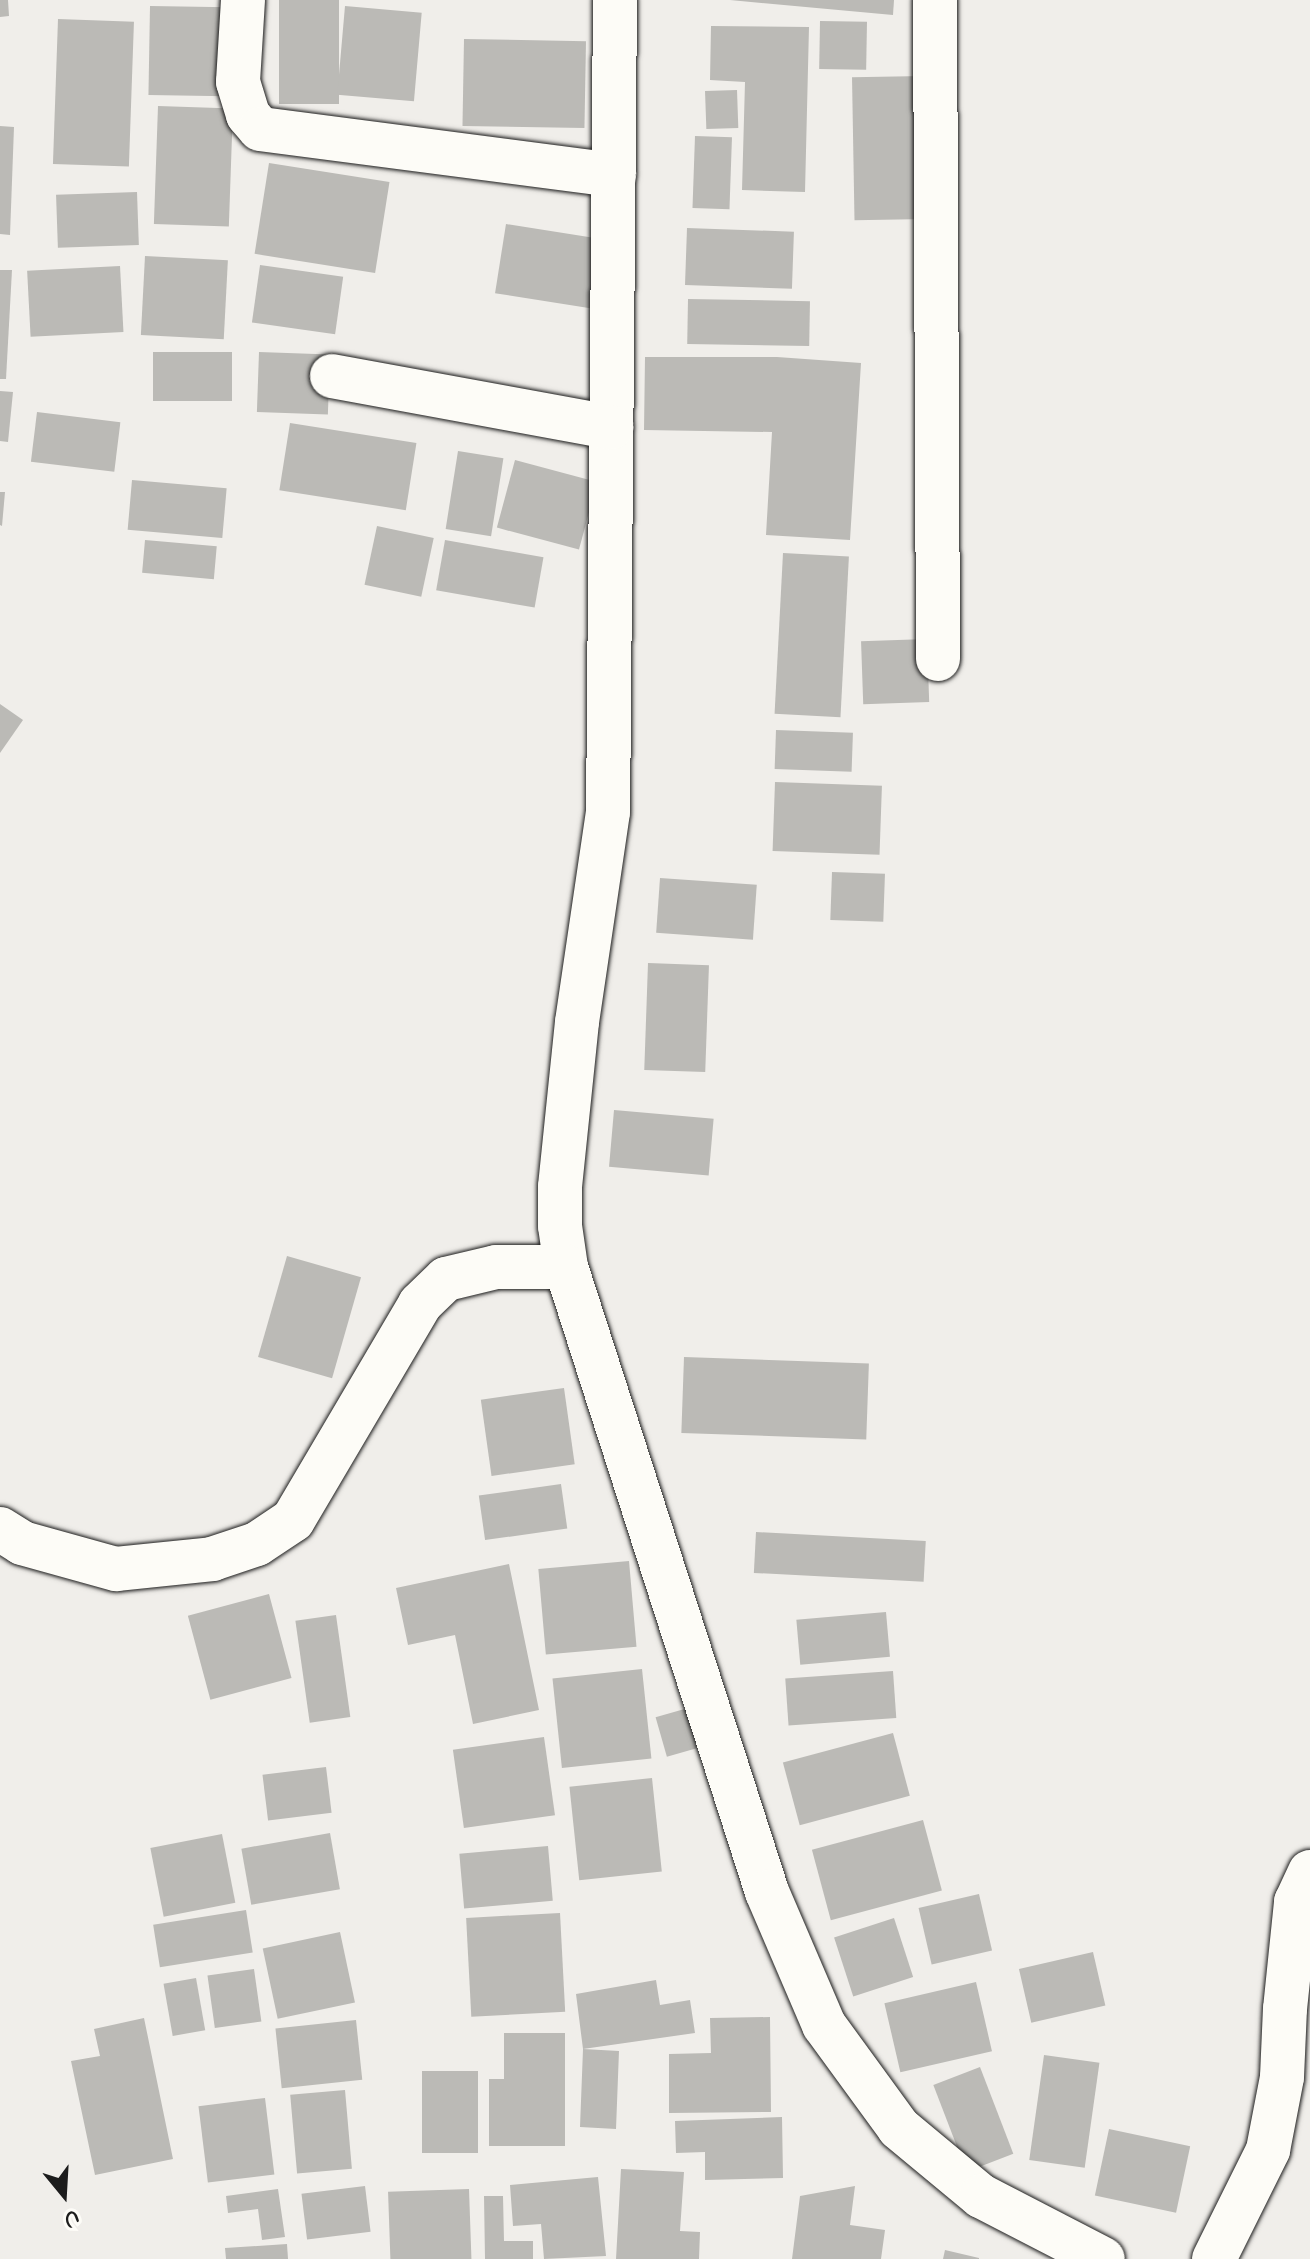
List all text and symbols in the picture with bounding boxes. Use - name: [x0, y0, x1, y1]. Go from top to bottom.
- north arrow: [24, 2155, 104, 2235]
- text: U: [60, 2202, 83, 2233]

